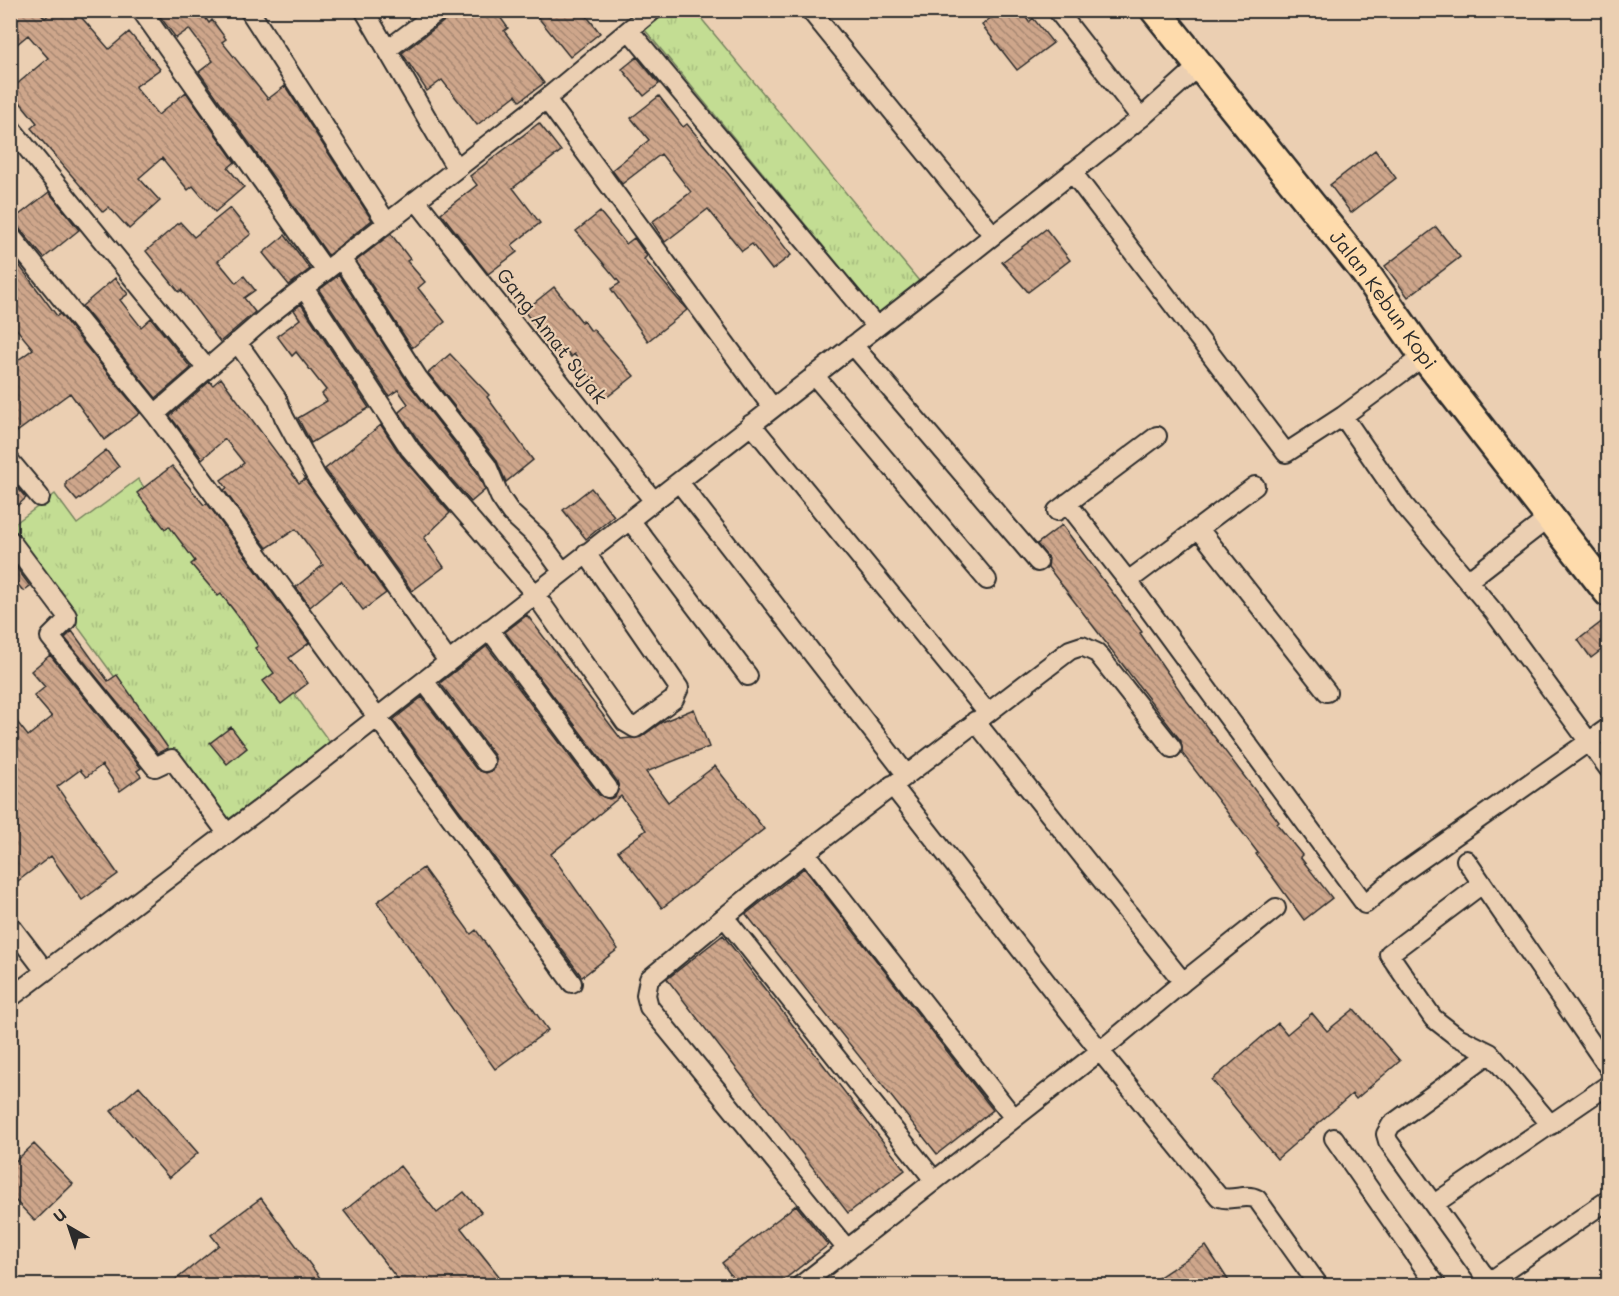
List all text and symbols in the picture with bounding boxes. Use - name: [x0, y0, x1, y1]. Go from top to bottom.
- street label: Jalan Kebun Kopi: [1324, 224, 1444, 374]
- street label: Gang Amat Sujak: [492, 262, 614, 409]
- north arrow: [39, 1197, 99, 1257]
- text: U: [48, 1203, 70, 1227]

